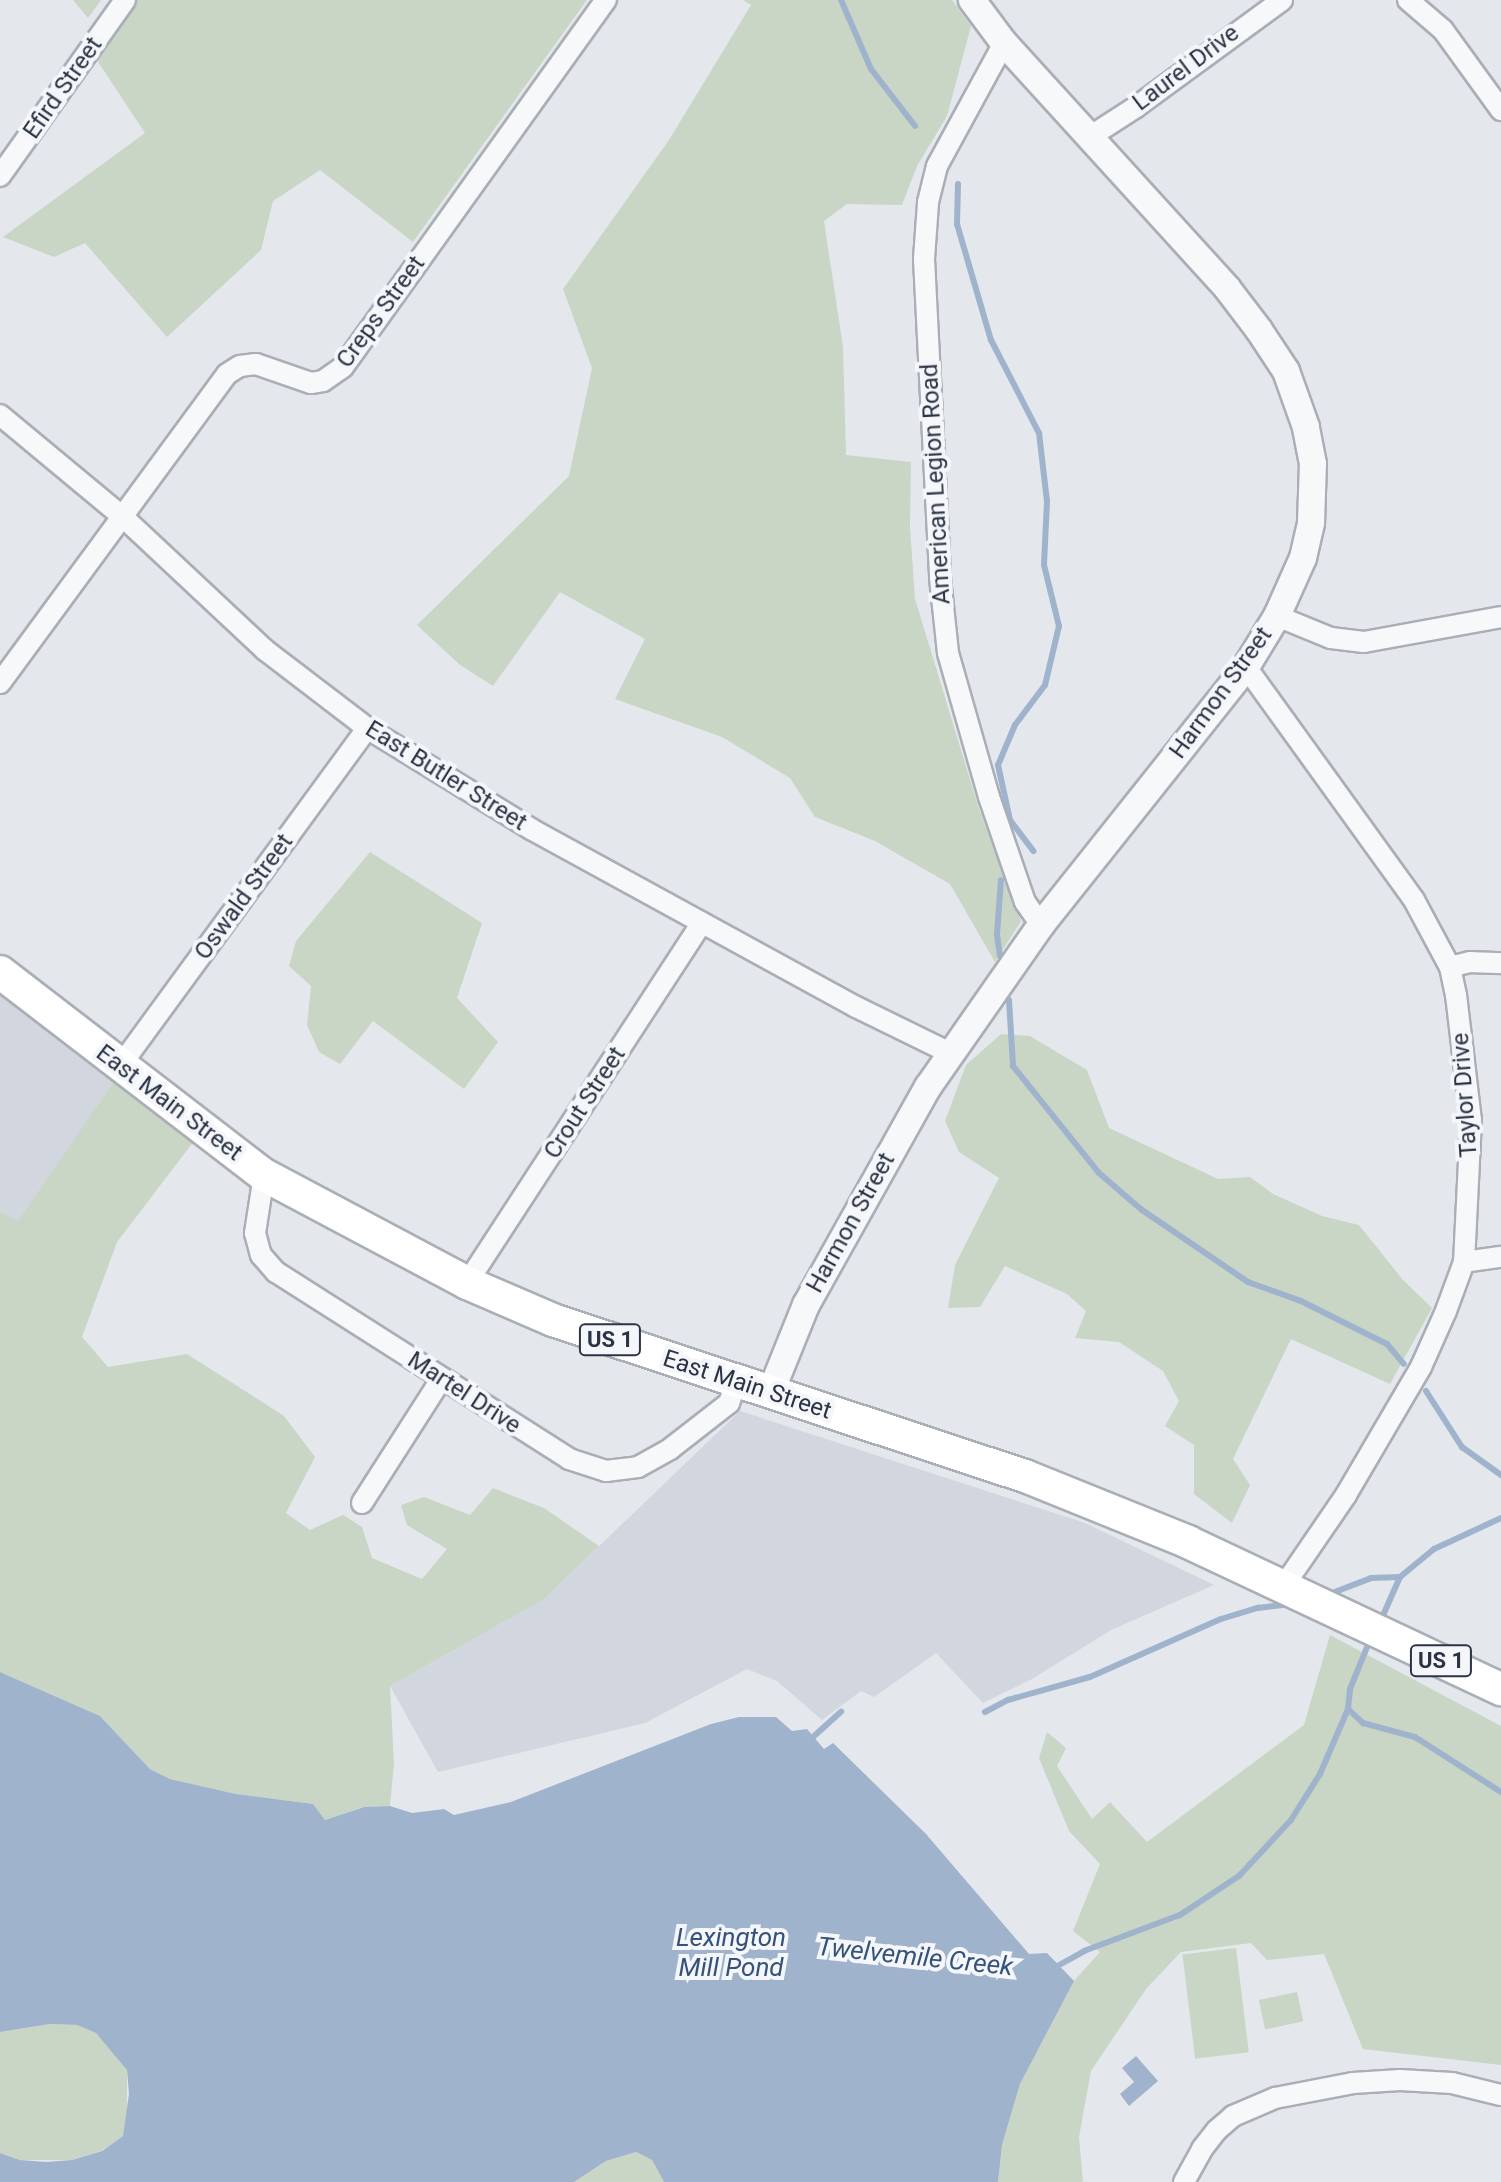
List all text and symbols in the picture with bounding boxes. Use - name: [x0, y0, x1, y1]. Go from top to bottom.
- street label: Laurel Drive: [1127, 19, 1245, 117]
- street label: Efird Street: [17, 32, 109, 144]
- street label: Creps Street: [331, 250, 431, 374]
- street label: American Legion Road: [915, 363, 957, 605]
- street label: Harmon Street: [1164, 622, 1278, 764]
- street label: East Butler Street: [360, 715, 532, 837]
- street label: Oswald Street: [189, 828, 299, 966]
- street label: Taylor Drive: [1446, 1032, 1484, 1158]
- street label: East Main Street: [90, 1039, 248, 1167]
- street label: Crout Street: [538, 1042, 632, 1164]
- street label: Harmon Street: [801, 1148, 901, 1298]
- road number: US 1: [578, 1322, 642, 1358]
- street label: East Main Street: [659, 1344, 835, 1426]
- street label: Martel Drive: [402, 1346, 526, 1440]
- road number: US 1: [1409, 1643, 1473, 1679]
- water label: Lexington Mill Pond: [676, 1922, 786, 1984]
- water label: Twelvemile Creek: [816, 1931, 1014, 1983]

